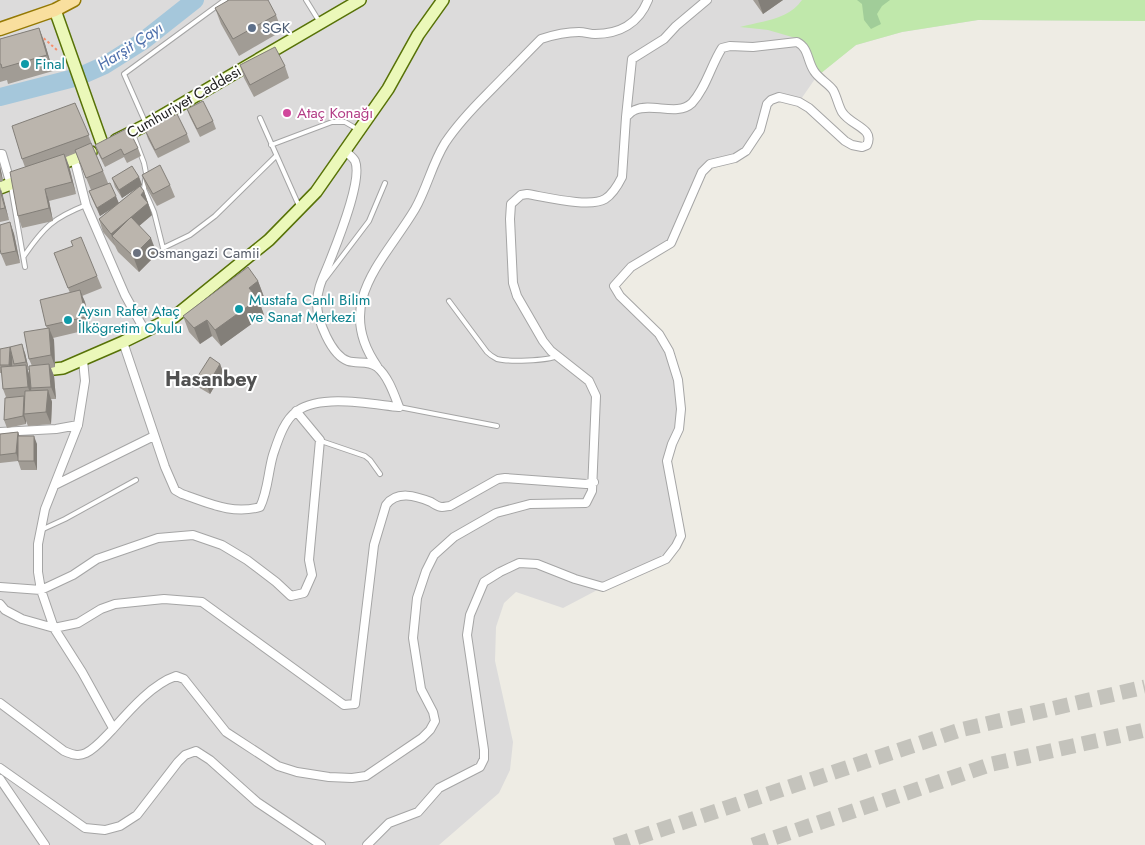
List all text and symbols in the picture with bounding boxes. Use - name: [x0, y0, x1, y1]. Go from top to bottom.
- water label: Harşit Çayı: [93, 16, 167, 76]
- place label: SGK: [262, 17, 291, 39]
- marker: SGK: [246, 22, 258, 34]
- place label: Final: [35, 53, 65, 75]
- marker: Final: [19, 58, 31, 70]
- street label: Cumhuriyet Caddesi: [123, 60, 245, 144]
- place label: Ataç Konağı: [297, 102, 373, 124]
- marker: Ataç Konağı: [281, 107, 293, 119]
- place label: Osmangazi Camii: [147, 242, 260, 264]
- marker: Osmangazi Camii: [131, 247, 143, 259]
- place label: Mustafa Canlı Bilim ve Sanat Merkezi: [249, 289, 370, 328]
- place label: Aysın Rafet Ataç İlkögretim Okulu: [78, 300, 182, 339]
- marker: Mustafa Canlı Bilim ve Sanat Merkezi: [233, 303, 245, 315]
- marker: Aysın Rafet Ataç İlkögretim Okulu: [62, 314, 74, 326]
- district label: Hasanbey: [165, 365, 257, 394]

